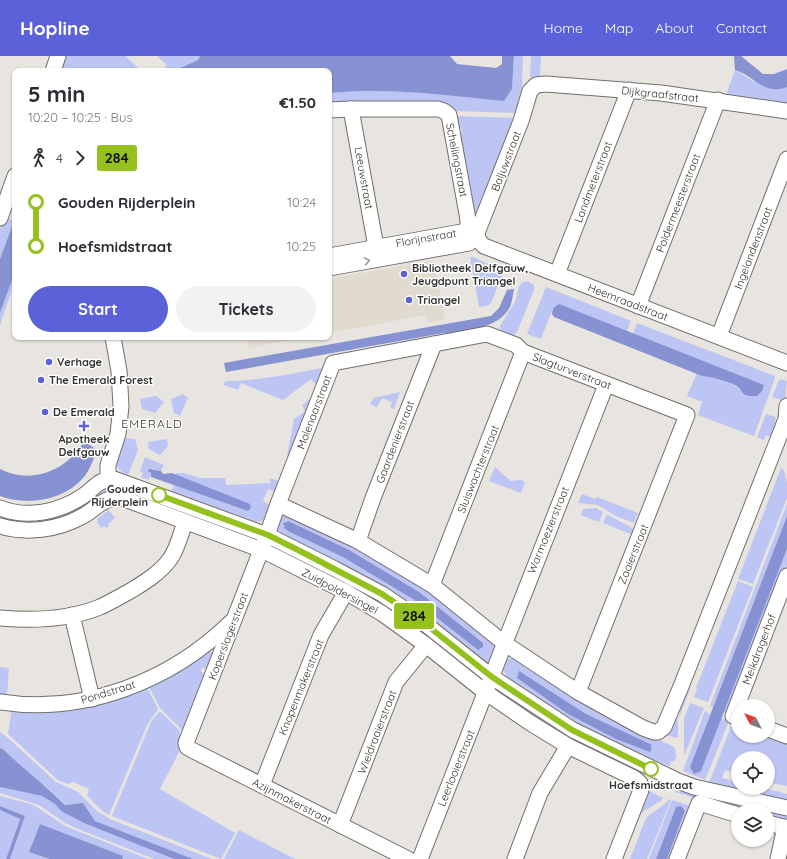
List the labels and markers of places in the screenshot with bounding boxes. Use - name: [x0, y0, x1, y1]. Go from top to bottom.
- place label: Bibliotheek Delfgauw, Jeugdpunt Triangel: [412, 261, 528, 288]
- marker: Bibliotheek Delfgauw, Jeugdpunt Triangel: [399, 269, 409, 279]
- place label: Triangel: [417, 293, 460, 307]
- marker: Triangel: [404, 295, 414, 305]
- place label: Verhage: [57, 355, 103, 369]
- marker: Verhage: [44, 357, 54, 367]
- place label: The Emerald Forest: [49, 373, 153, 387]
- marker: The Emerald Forest: [36, 375, 46, 385]
- place label: De Emerald: [53, 405, 115, 419]
- marker: De Emerald: [40, 407, 50, 417]
- marker: Apotheek Delfgauw: [79, 421, 89, 431]
- place label: Apotheek Delfgauw: [59, 432, 110, 459]
- place label: Gouden Rijderplein: [91, 482, 148, 509]
- marker: Gouden Rijderplein: [151, 487, 167, 503]
- marker: Hoefsmidstraat: [643, 761, 659, 777]
- place label: Hoefsmidstraat: [609, 778, 693, 792]

